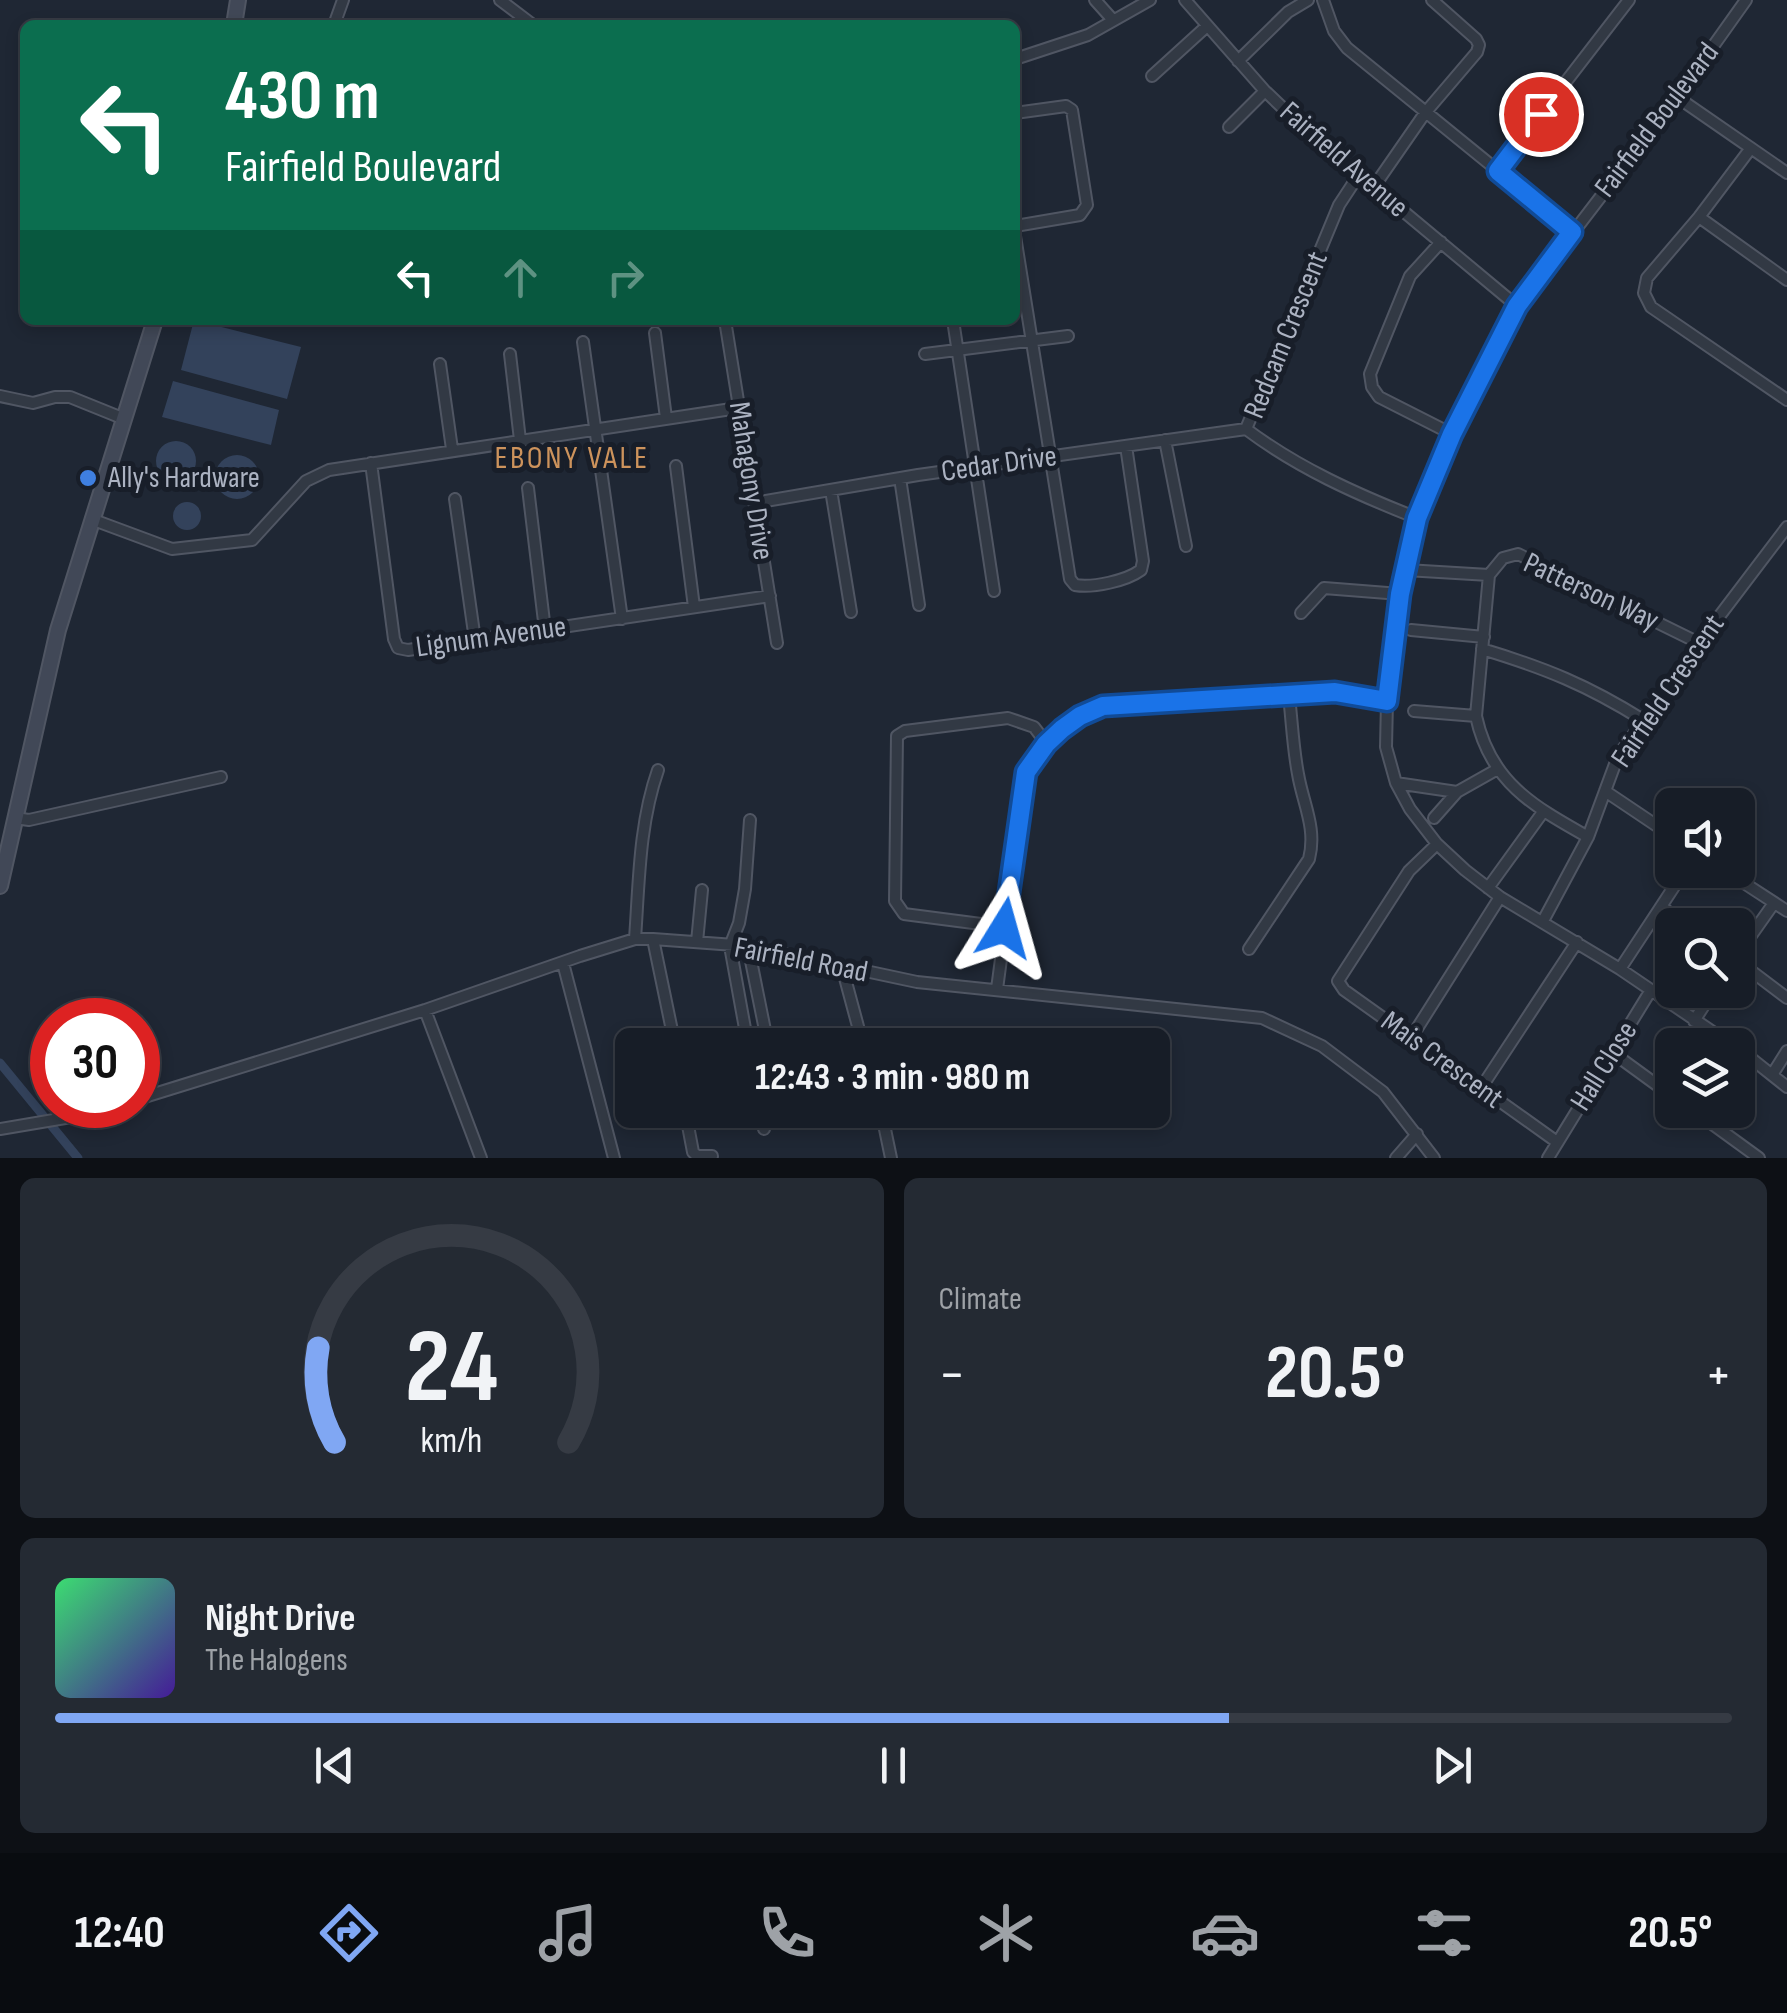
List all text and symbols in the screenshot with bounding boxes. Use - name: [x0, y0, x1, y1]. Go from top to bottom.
- street label: Fairfield Boulevard: [1587, 36, 1727, 204]
- text: 430 m: [225, 55, 380, 139]
- icon: left: [60, 60, 190, 190]
- pin: [1499, 72, 1584, 157]
- icon: arrive: [1514, 87, 1569, 142]
- street label: Fairfield Avenue: [1272, 94, 1416, 226]
- text: Fairfield Boulevard: [225, 140, 501, 195]
- street label: Redcam Crescent: [1236, 246, 1336, 424]
- icon: left: [388, 250, 443, 305]
- icon: ahead: [493, 250, 548, 305]
- icon: right: [598, 250, 653, 305]
- street label: Mahagony Drive: [721, 399, 781, 563]
- street label: Cedar Drive: [939, 438, 1059, 490]
- district label: EBONY VALE: [494, 439, 650, 478]
- place label: Ally's Hardware: [107, 460, 260, 496]
- marker: Ally's Hardware: [77, 467, 99, 489]
- street label: Patterson Way: [1518, 545, 1664, 639]
- street label: Fairfield Crescent: [1604, 608, 1732, 774]
- street label: Lignum Avenue: [414, 609, 568, 665]
- map controls: [1655, 788, 1755, 1128]
- button: sound: [1655, 788, 1755, 888]
- position arrow: [952, 876, 1056, 980]
- button: search: [1655, 908, 1755, 1008]
- street label: Fairfield Road: [731, 929, 871, 991]
- speed limit sign: 30: [30, 998, 160, 1128]
- street label: Mais Crescent: [1374, 1004, 1510, 1116]
- street label: Hall Close: [1563, 1015, 1645, 1117]
- button: layers: [1655, 1028, 1755, 1128]
- text: 12:43 · 3 min · 980 m: [755, 1055, 1030, 1100]
- text: Climate: [939, 1280, 1022, 1319]
- text: 24: [405, 1306, 499, 1431]
- text: 20.5°: [1265, 1329, 1405, 1420]
- text: −: [939, 1342, 965, 1409]
- text: +: [1705, 1342, 1732, 1409]
- text: km/h: [421, 1420, 483, 1463]
- text: Night Drive: [205, 1596, 356, 1641]
- text: The Halogens: [205, 1641, 348, 1680]
- icon: previous: [307, 1738, 362, 1793]
- icon: pause: [866, 1738, 921, 1793]
- icon: next: [1425, 1738, 1480, 1793]
- icon: directions: [314, 1898, 384, 1968]
- icon: music: [533, 1898, 603, 1968]
- icon: phone: [752, 1898, 822, 1968]
- icon: climate: [971, 1898, 1041, 1968]
- icon: car: [1190, 1898, 1260, 1968]
- icon: filters: [1409, 1898, 1479, 1968]
- text: 12:40: [75, 1906, 165, 1961]
- text: 20.5°: [1628, 1906, 1712, 1961]

